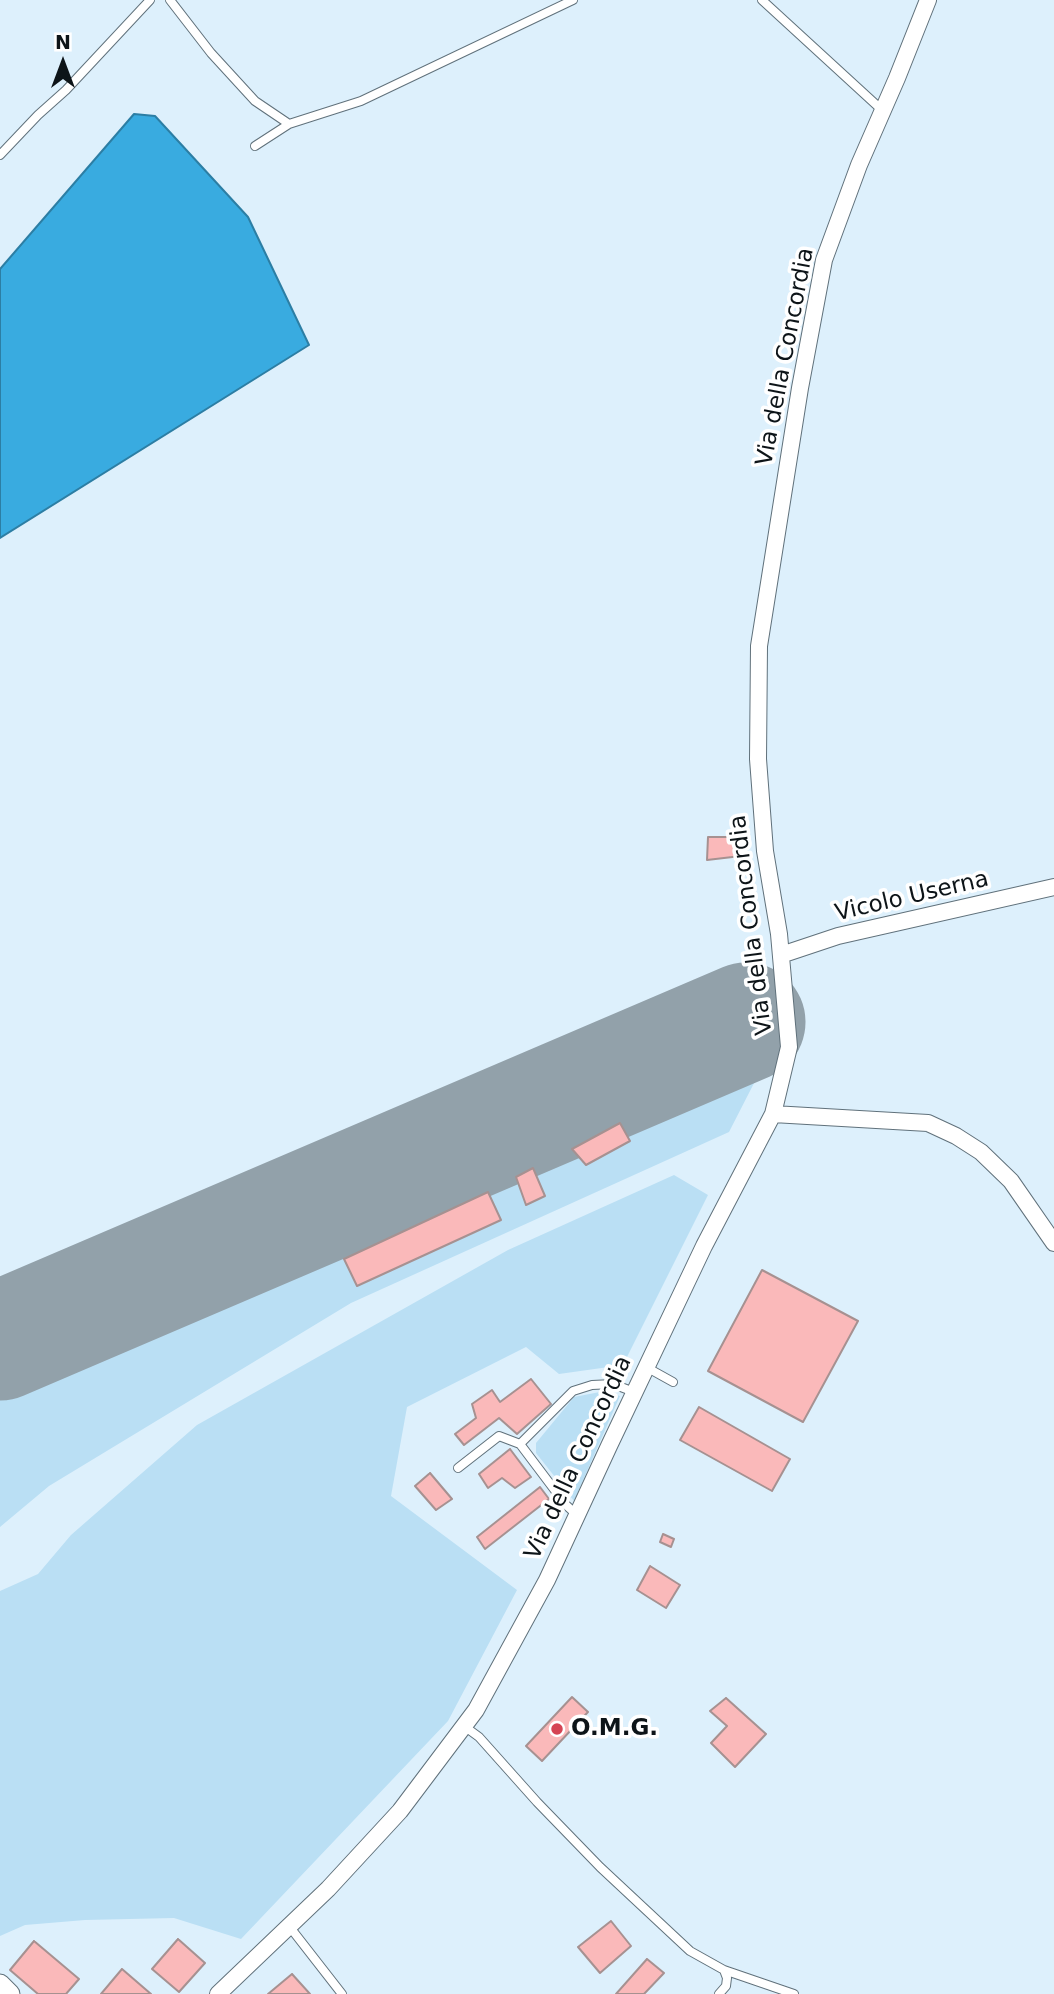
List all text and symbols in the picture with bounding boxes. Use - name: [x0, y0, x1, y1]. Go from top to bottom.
- north arrow: [28, 28, 98, 98]
- text: N: [55, 31, 71, 53]
- street label: Via della Concordia: [751, 246, 821, 468]
- street label: Via della Concordia: [725, 813, 779, 1037]
- street label: Vicolo Userna: [833, 866, 991, 928]
- street label: Via della Concordia: [520, 1352, 638, 1564]
- place label: O.M.G.: [571, 1715, 658, 1743]
- marker: O.M.G.: [549, 1721, 565, 1737]

